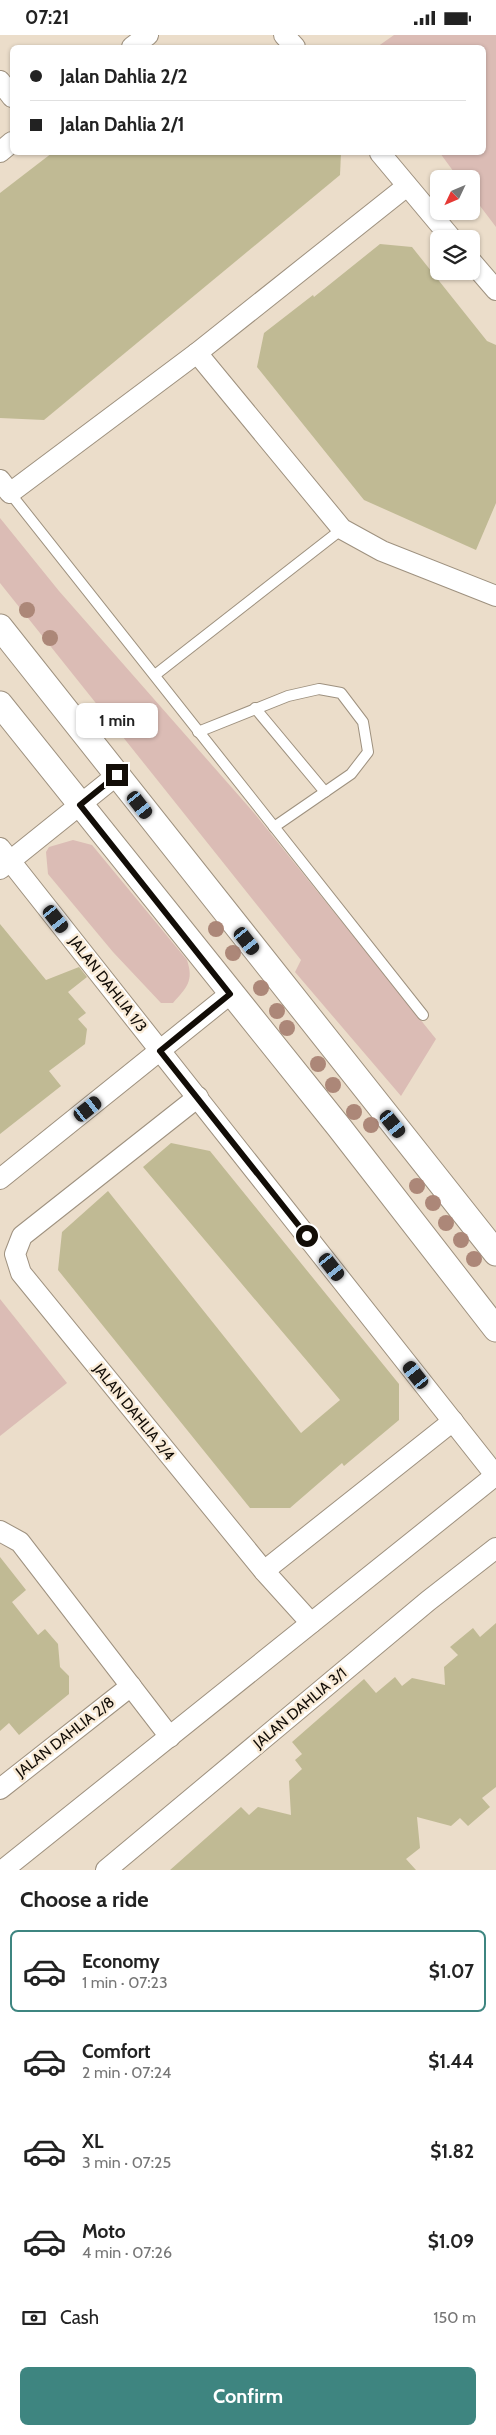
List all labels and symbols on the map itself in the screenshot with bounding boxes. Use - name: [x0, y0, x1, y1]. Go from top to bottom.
- north arrow: [430, 170, 480, 220]
- callout: 1 min: [76, 703, 158, 737]
- route end: [106, 764, 128, 786]
- car: [124, 789, 155, 821]
- car: [40, 903, 71, 935]
- car: [231, 925, 262, 957]
- street label: JALAN DAHLIA 1/3: [65, 932, 151, 1035]
- car: [71, 1094, 104, 1124]
- car: [377, 1108, 408, 1140]
- route start: [296, 1225, 318, 1247]
- car: [316, 1251, 347, 1283]
- street label: JALAN DAHLIA 2/4: [89, 1359, 179, 1464]
- car: [400, 1359, 431, 1391]
- street label: JALAN DAHLIA 3/1: [249, 1664, 350, 1753]
- street label: JALAN DAHLIA 2/8: [11, 1693, 118, 1782]

